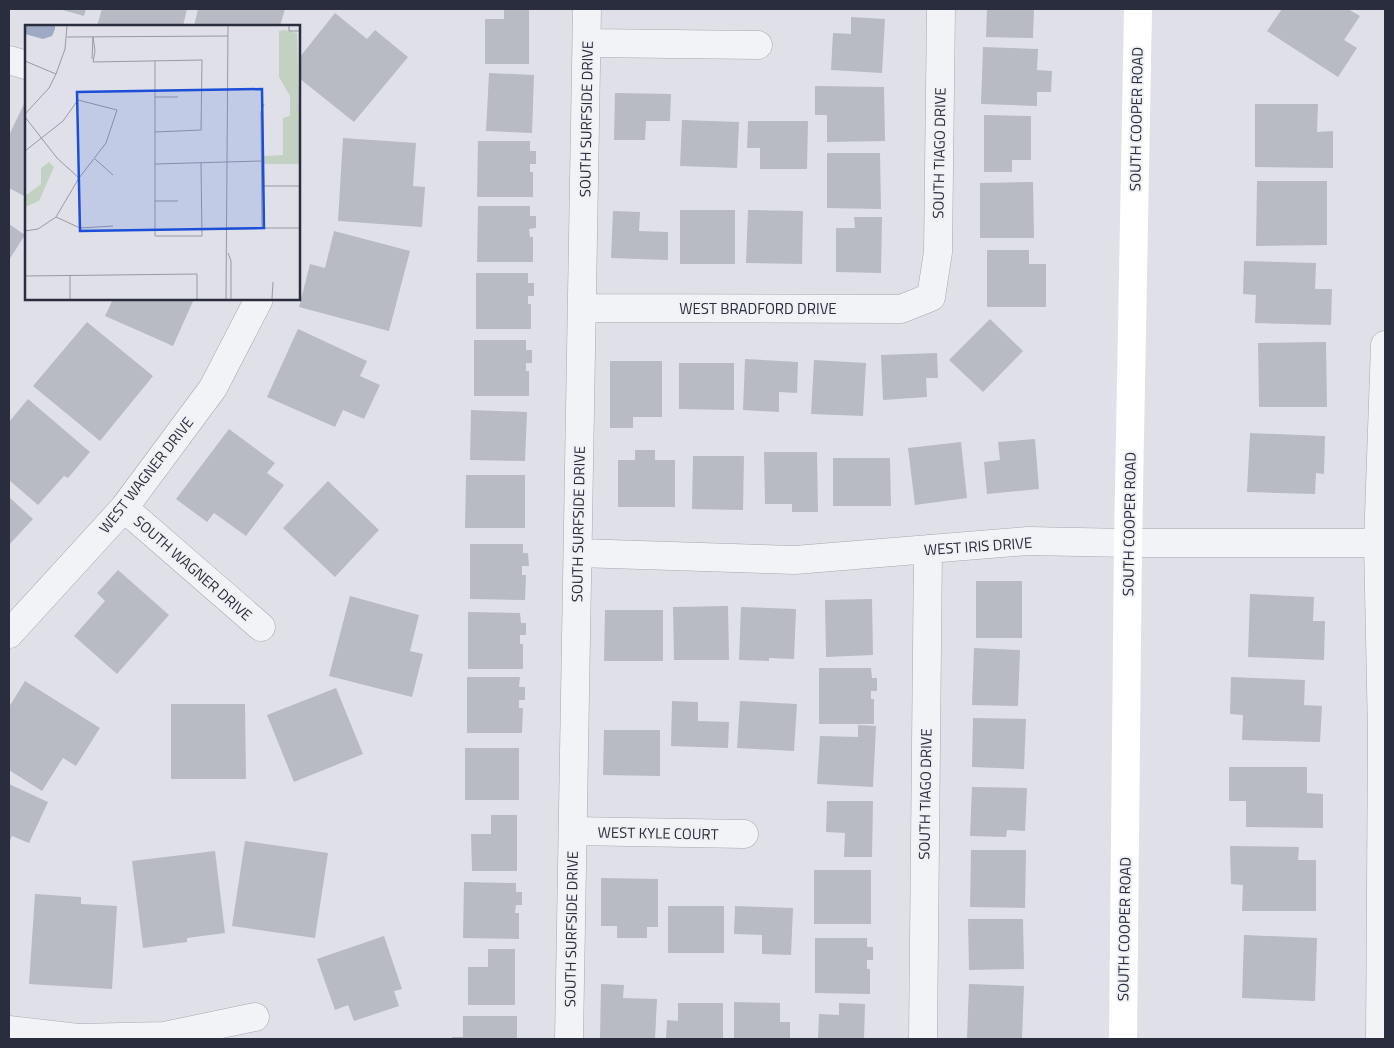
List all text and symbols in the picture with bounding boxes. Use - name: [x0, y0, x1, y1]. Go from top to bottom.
- inset map: [25, 25, 300, 300]
- street label: SOUTH SURFSIDE DRIVE: [573, 41, 599, 197]
- street label: SOUTH COOPER ROAD: [1123, 47, 1149, 191]
- street label: SOUTH TIAGO DRIVE: [926, 87, 952, 219]
- street label: WEST BRADFORD DRIVE: [679, 297, 837, 320]
- street label: WEST WAGNER DRIVE: [93, 412, 199, 538]
- street label: SOUTH SURFSIDE DRIVE: [565, 446, 591, 602]
- street label: SOUTH COOPER ROAD: [1116, 452, 1142, 596]
- street label: SOUTH WAGNER DRIVE: [129, 510, 257, 626]
- street label: WEST IRIS DRIVE: [923, 531, 1033, 561]
- street label: SOUTH TIAGO DRIVE: [912, 728, 938, 860]
- street label: WEST KYLE COURT: [597, 820, 719, 846]
- street label: SOUTH SURFSIDE DRIVE: [558, 851, 584, 1007]
- street label: SOUTH COOPER ROAD: [1111, 857, 1137, 1001]

